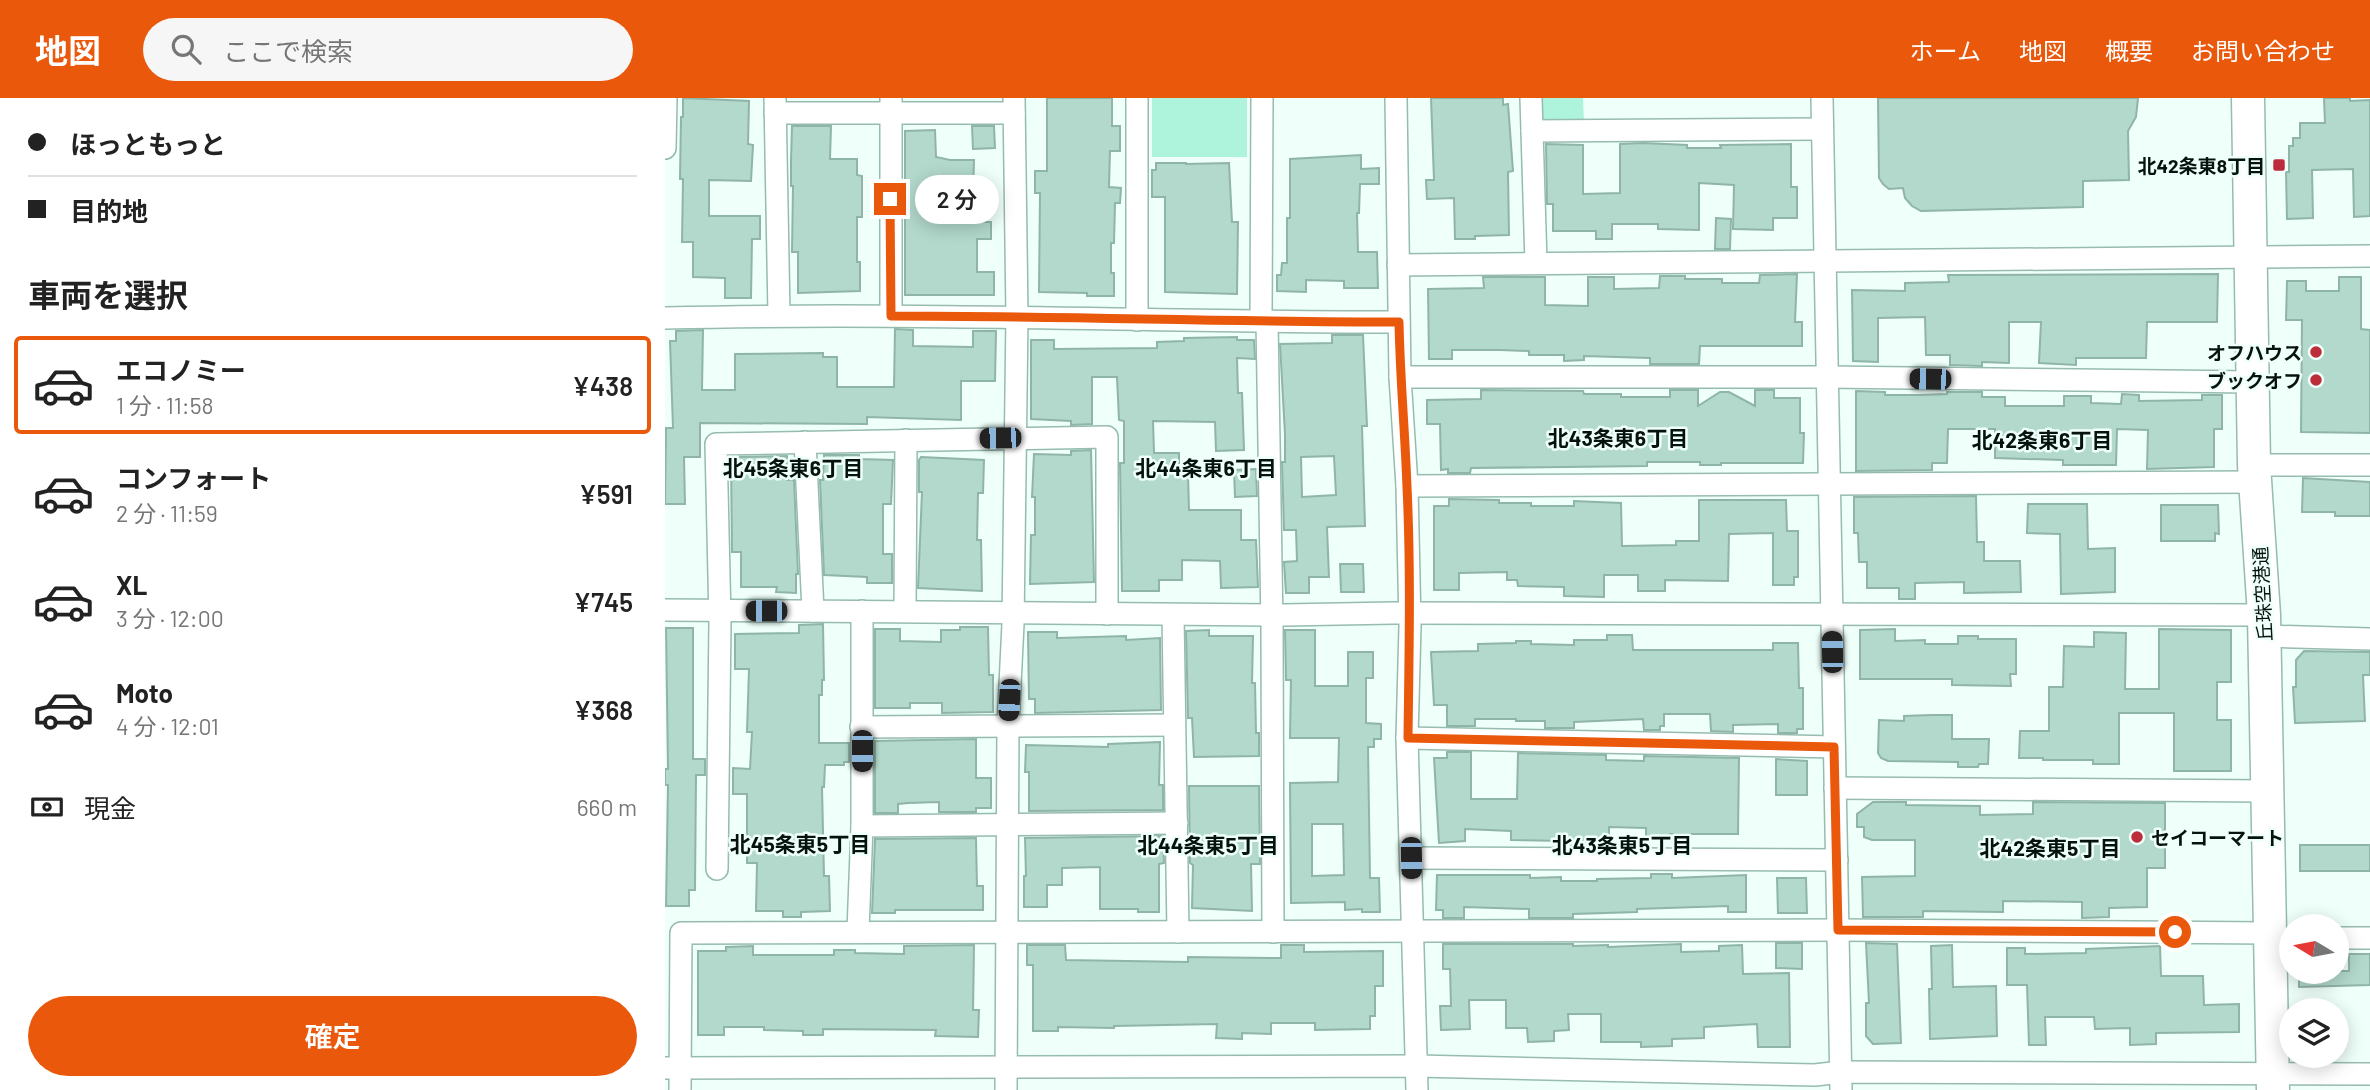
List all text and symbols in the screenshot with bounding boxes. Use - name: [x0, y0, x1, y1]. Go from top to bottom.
- search box: [143, 18, 633, 81]
- text: 地図: [35, 30, 101, 70]
- icon: search: [167, 30, 205, 68]
- text: ここで検索: [223, 35, 353, 66]
- text: ホーム: [1910, 36, 1981, 65]
- text: 地図: [2019, 36, 2067, 65]
- text: 概要: [2105, 36, 2153, 65]
- text: お問い合わせ: [2191, 36, 2335, 65]
- text: ほっともっと: [70, 128, 226, 159]
- place label: 北42条東8丁目: [2138, 154, 2265, 177]
- marker: 北42条東8丁目: [2271, 157, 2287, 173]
- callout: 2 分: [915, 174, 999, 224]
- route end: [874, 183, 906, 215]
- text: 2 分: [937, 185, 977, 213]
- text: 目的地: [70, 195, 148, 226]
- text: 車両を選択: [28, 275, 188, 313]
- place label: オフハウス: [2207, 341, 2302, 364]
- marker: オフハウス: [2308, 344, 2324, 360]
- icon: car: [32, 354, 95, 417]
- text: エコノミー: [116, 354, 246, 385]
- car: [1909, 368, 1952, 390]
- place label: ブックオフ: [2207, 369, 2302, 392]
- text: ¥438: [572, 370, 633, 401]
- marker: ブックオフ: [2308, 372, 2324, 388]
- text: 1 分 · 11:58: [116, 391, 213, 419]
- district label: 北43条東6丁目: [1548, 425, 1688, 450]
- car: [979, 427, 1022, 449]
- district label: 北42条東6丁目: [1972, 427, 2112, 452]
- district label: 北45条東6丁目: [723, 455, 863, 480]
- district label: 北44条東6丁目: [1135, 455, 1277, 480]
- icon: car: [32, 462, 95, 525]
- text: コンフォート: [116, 462, 271, 493]
- text: ¥591: [579, 478, 633, 509]
- text: 2 分 · 11:59: [116, 499, 218, 527]
- street label: 丘珠空港通: [2248, 546, 2276, 642]
- text: XL: [116, 569, 147, 600]
- icon: car: [32, 570, 95, 633]
- text: ¥745: [573, 586, 633, 617]
- car: [746, 601, 788, 622]
- text: 3 分 · 12:00: [116, 604, 224, 632]
- car: [1822, 631, 1843, 673]
- text: Moto: [116, 677, 173, 708]
- icon: car: [32, 678, 95, 741]
- car: [998, 678, 1021, 722]
- text: ¥368: [574, 694, 633, 725]
- text: 4 分 · 12:01: [116, 712, 219, 740]
- car: [852, 730, 873, 772]
- icon: cash: [28, 788, 66, 826]
- text: 現金: [84, 792, 136, 823]
- text: 660 m: [577, 793, 637, 821]
- place label: セイコーマート: [2151, 826, 2284, 849]
- marker: セイコーマート: [2129, 829, 2145, 845]
- district label: 北45条東5丁目: [730, 831, 870, 856]
- district label: 北44条東5丁目: [1137, 832, 1279, 857]
- district label: 北43条東5丁目: [1552, 832, 1692, 857]
- district label: 北42条東5丁目: [1980, 835, 2120, 860]
- car: [1401, 837, 1422, 879]
- north arrow: [2279, 914, 2349, 984]
- map controls: [2279, 914, 2349, 1068]
- route start: [2159, 916, 2191, 948]
- button: 確定: [28, 996, 637, 1076]
- button: layers: [2279, 998, 2349, 1068]

